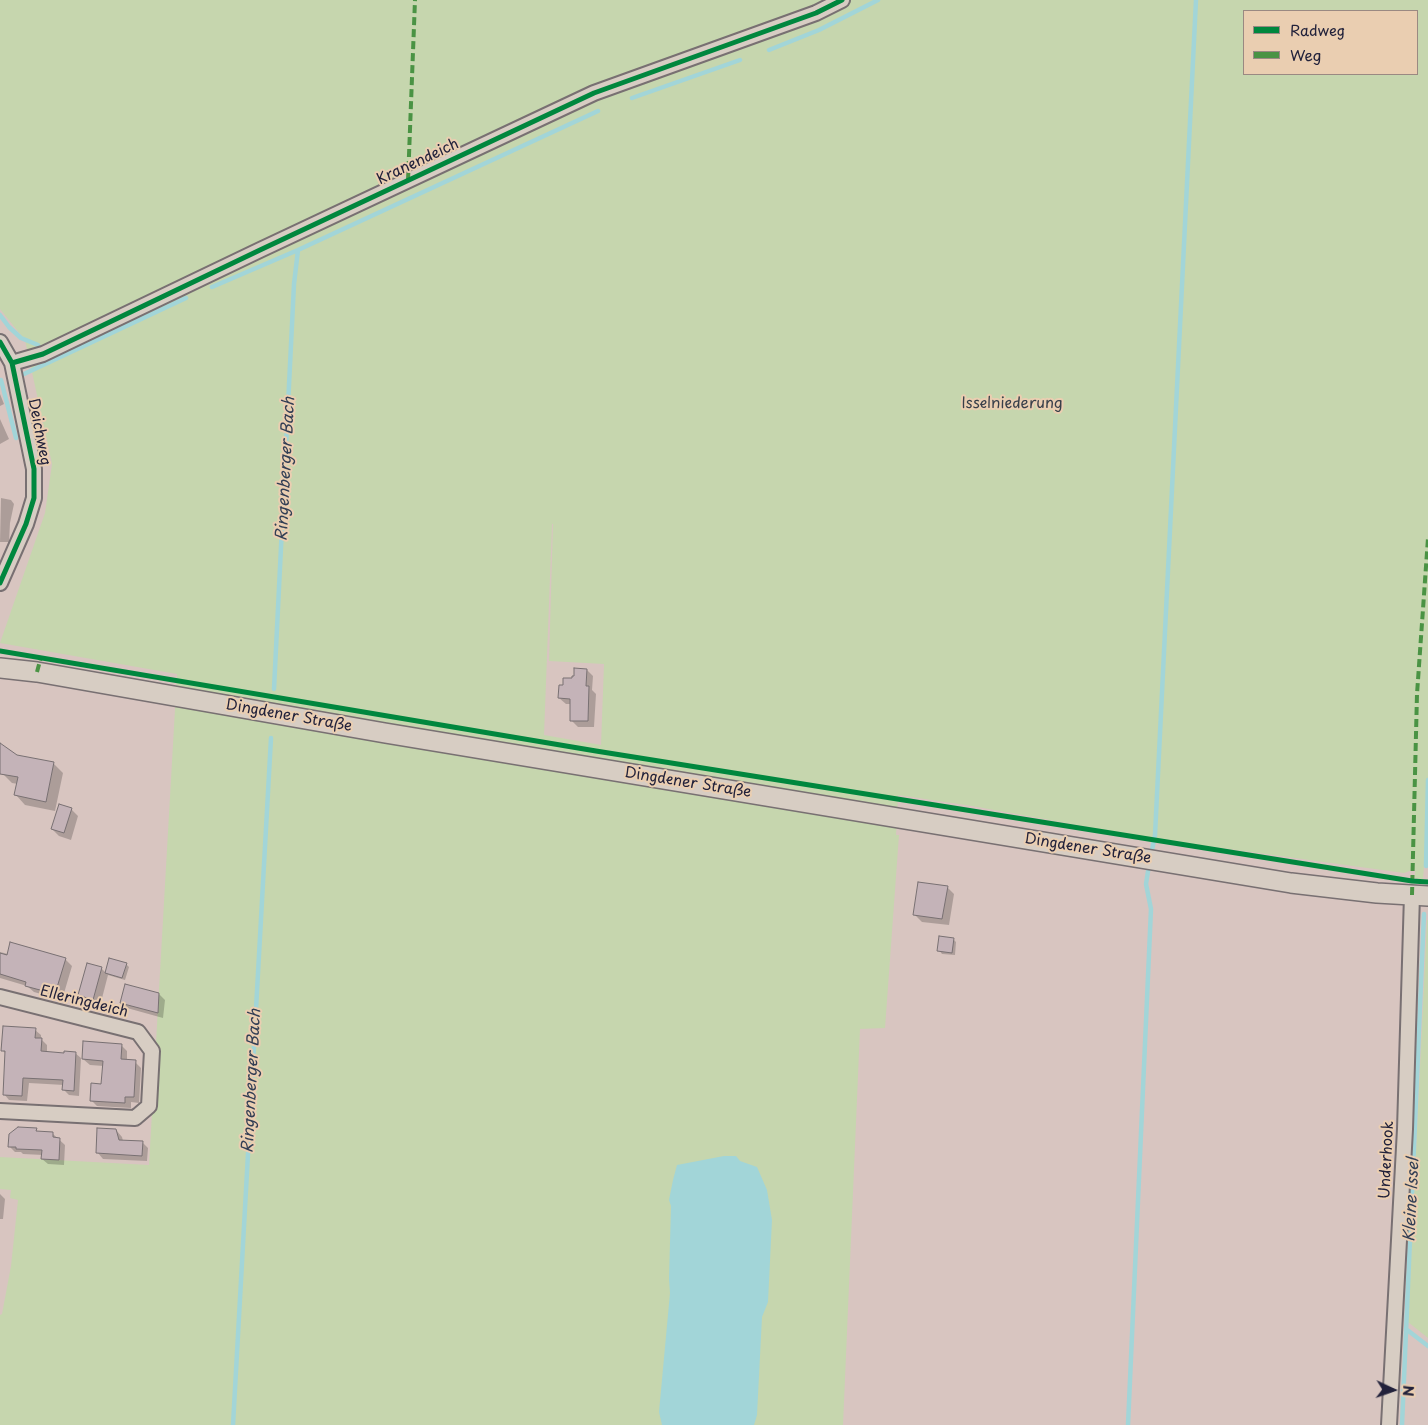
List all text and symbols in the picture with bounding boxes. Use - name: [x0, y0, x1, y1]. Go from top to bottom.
- legend: [1243, 10, 1418, 75]
- text: Radweg: [1290, 18, 1345, 41]
- text: Weg: [1290, 43, 1321, 66]
- street label: Kranendeich: [374, 135, 462, 189]
- park label: Isselniederung: [961, 395, 1063, 413]
- water label: Ringenberger Bach: [273, 396, 299, 542]
- street label: Deichweg: [24, 397, 54, 467]
- street label: Dingdener Straße: [225, 696, 353, 736]
- street label: Dingdener Straße: [623, 764, 753, 802]
- street label: Dingdener Straße: [1023, 830, 1153, 868]
- street label: Elleringdeich: [38, 982, 130, 1022]
- water label: Ringenberger Bach: [239, 1008, 265, 1154]
- street label: Underhook: [1376, 1120, 1398, 1200]
- water label: Kleine Issel: [1400, 1158, 1424, 1242]
- north arrow: [1368, 1365, 1418, 1415]
- text: N: [1398, 1385, 1419, 1397]

